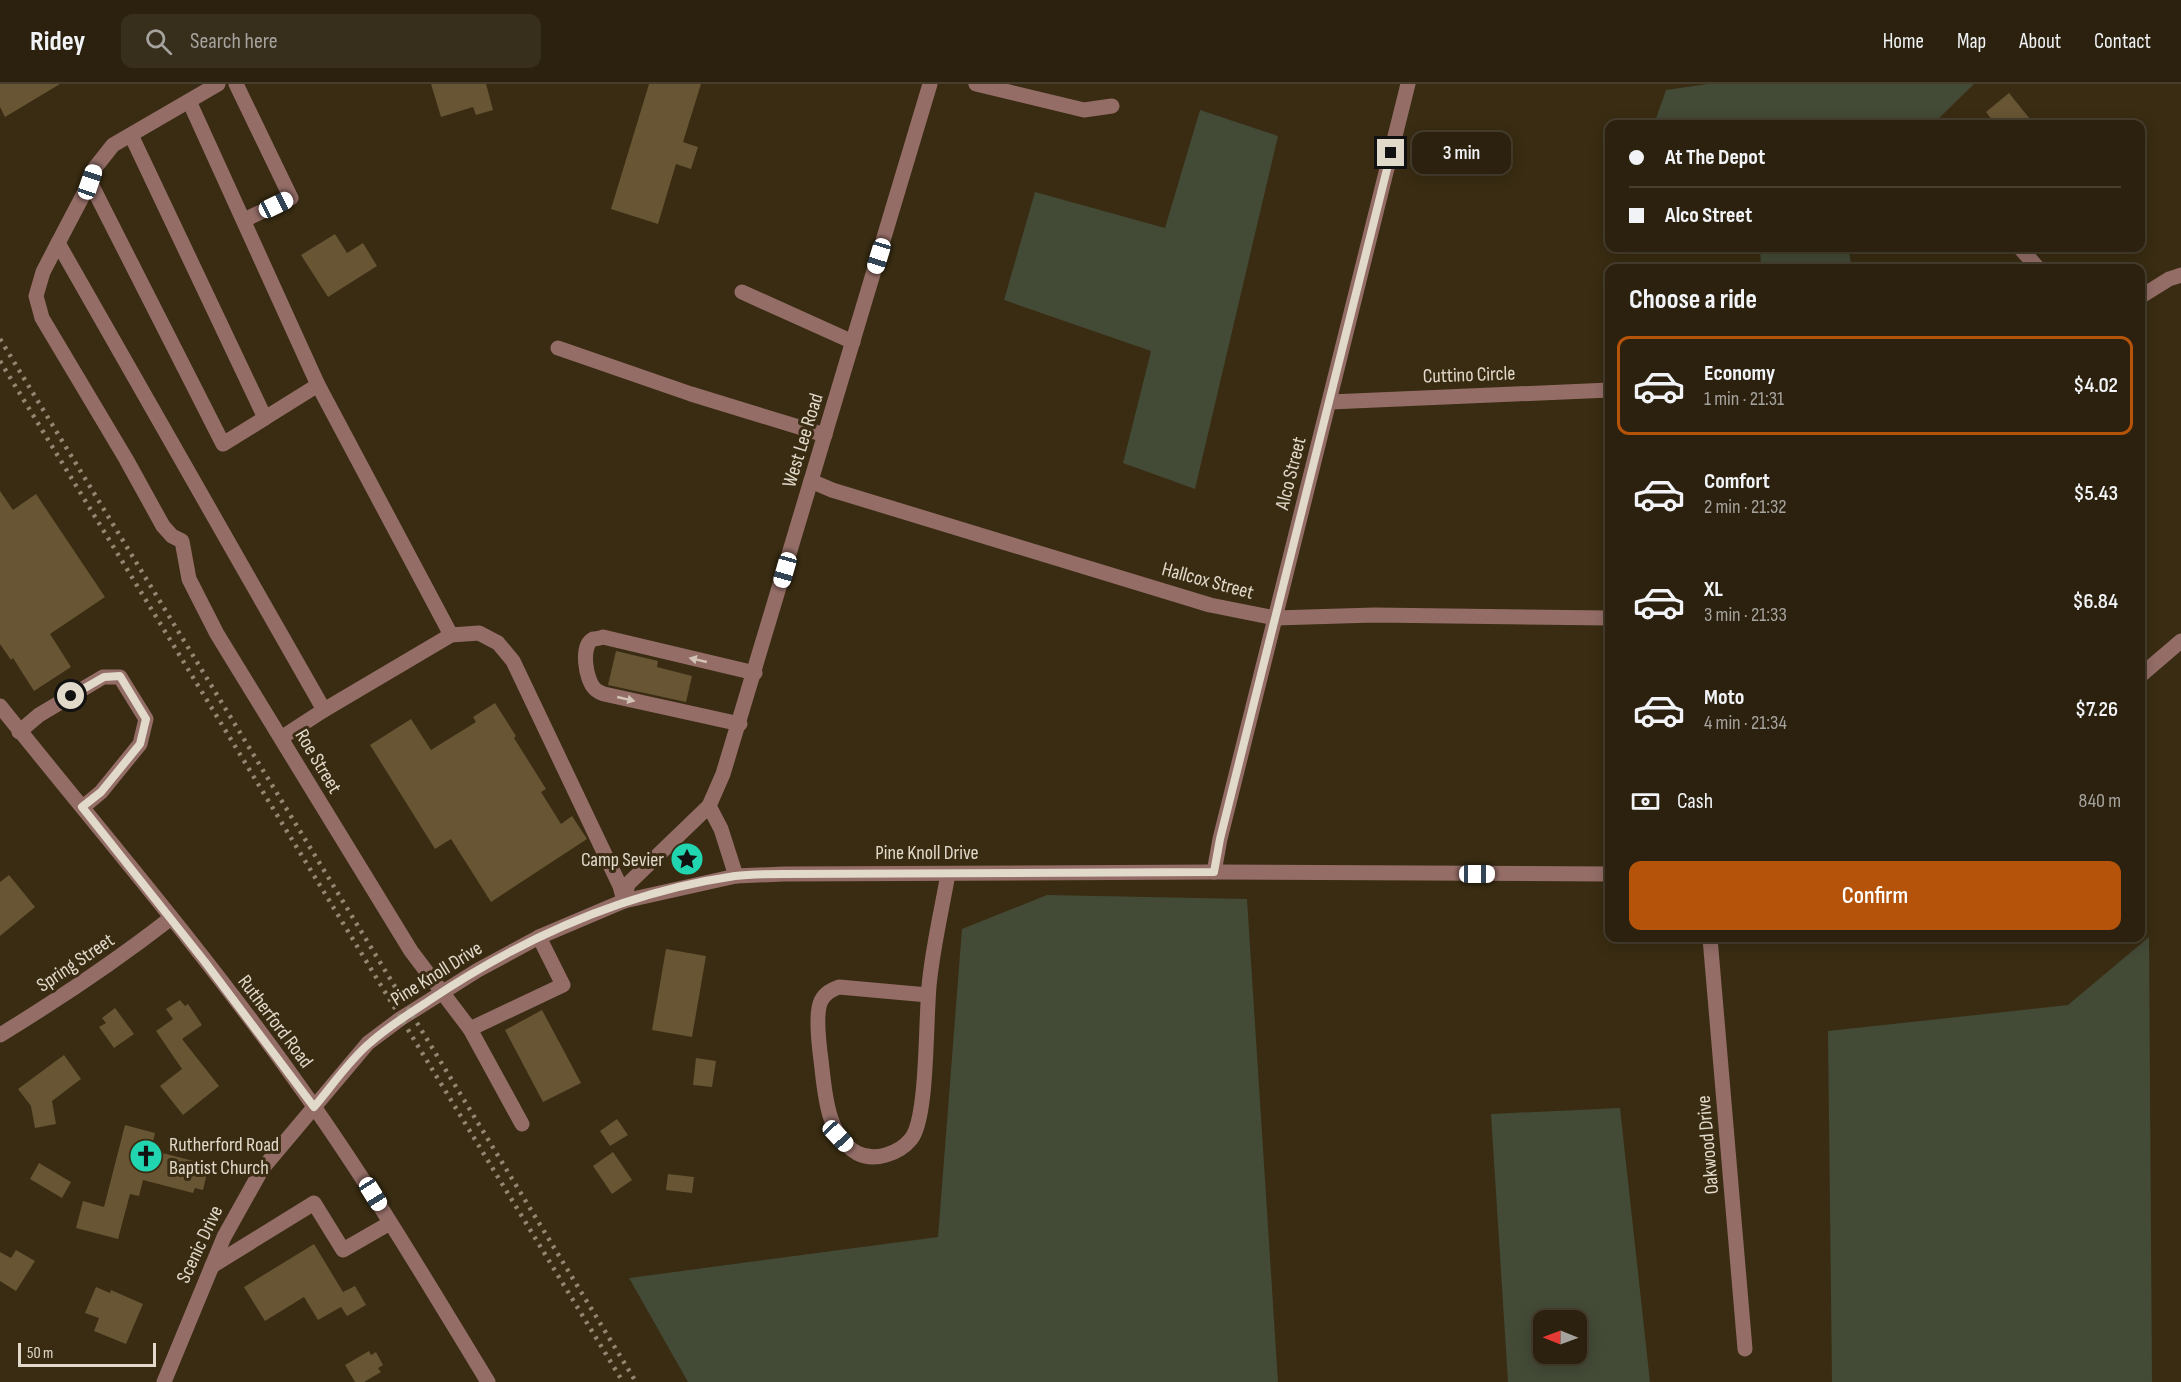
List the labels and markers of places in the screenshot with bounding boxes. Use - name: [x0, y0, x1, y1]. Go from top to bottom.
- place icon: Camp Sevier: [669, 841, 705, 877]
- place label: Camp Sevier: [581, 848, 664, 872]
- place label: Rutherford Road Baptist Church: [169, 1133, 279, 1180]
- church icon: Rutherford Road Baptist Church: [128, 1138, 164, 1174]

